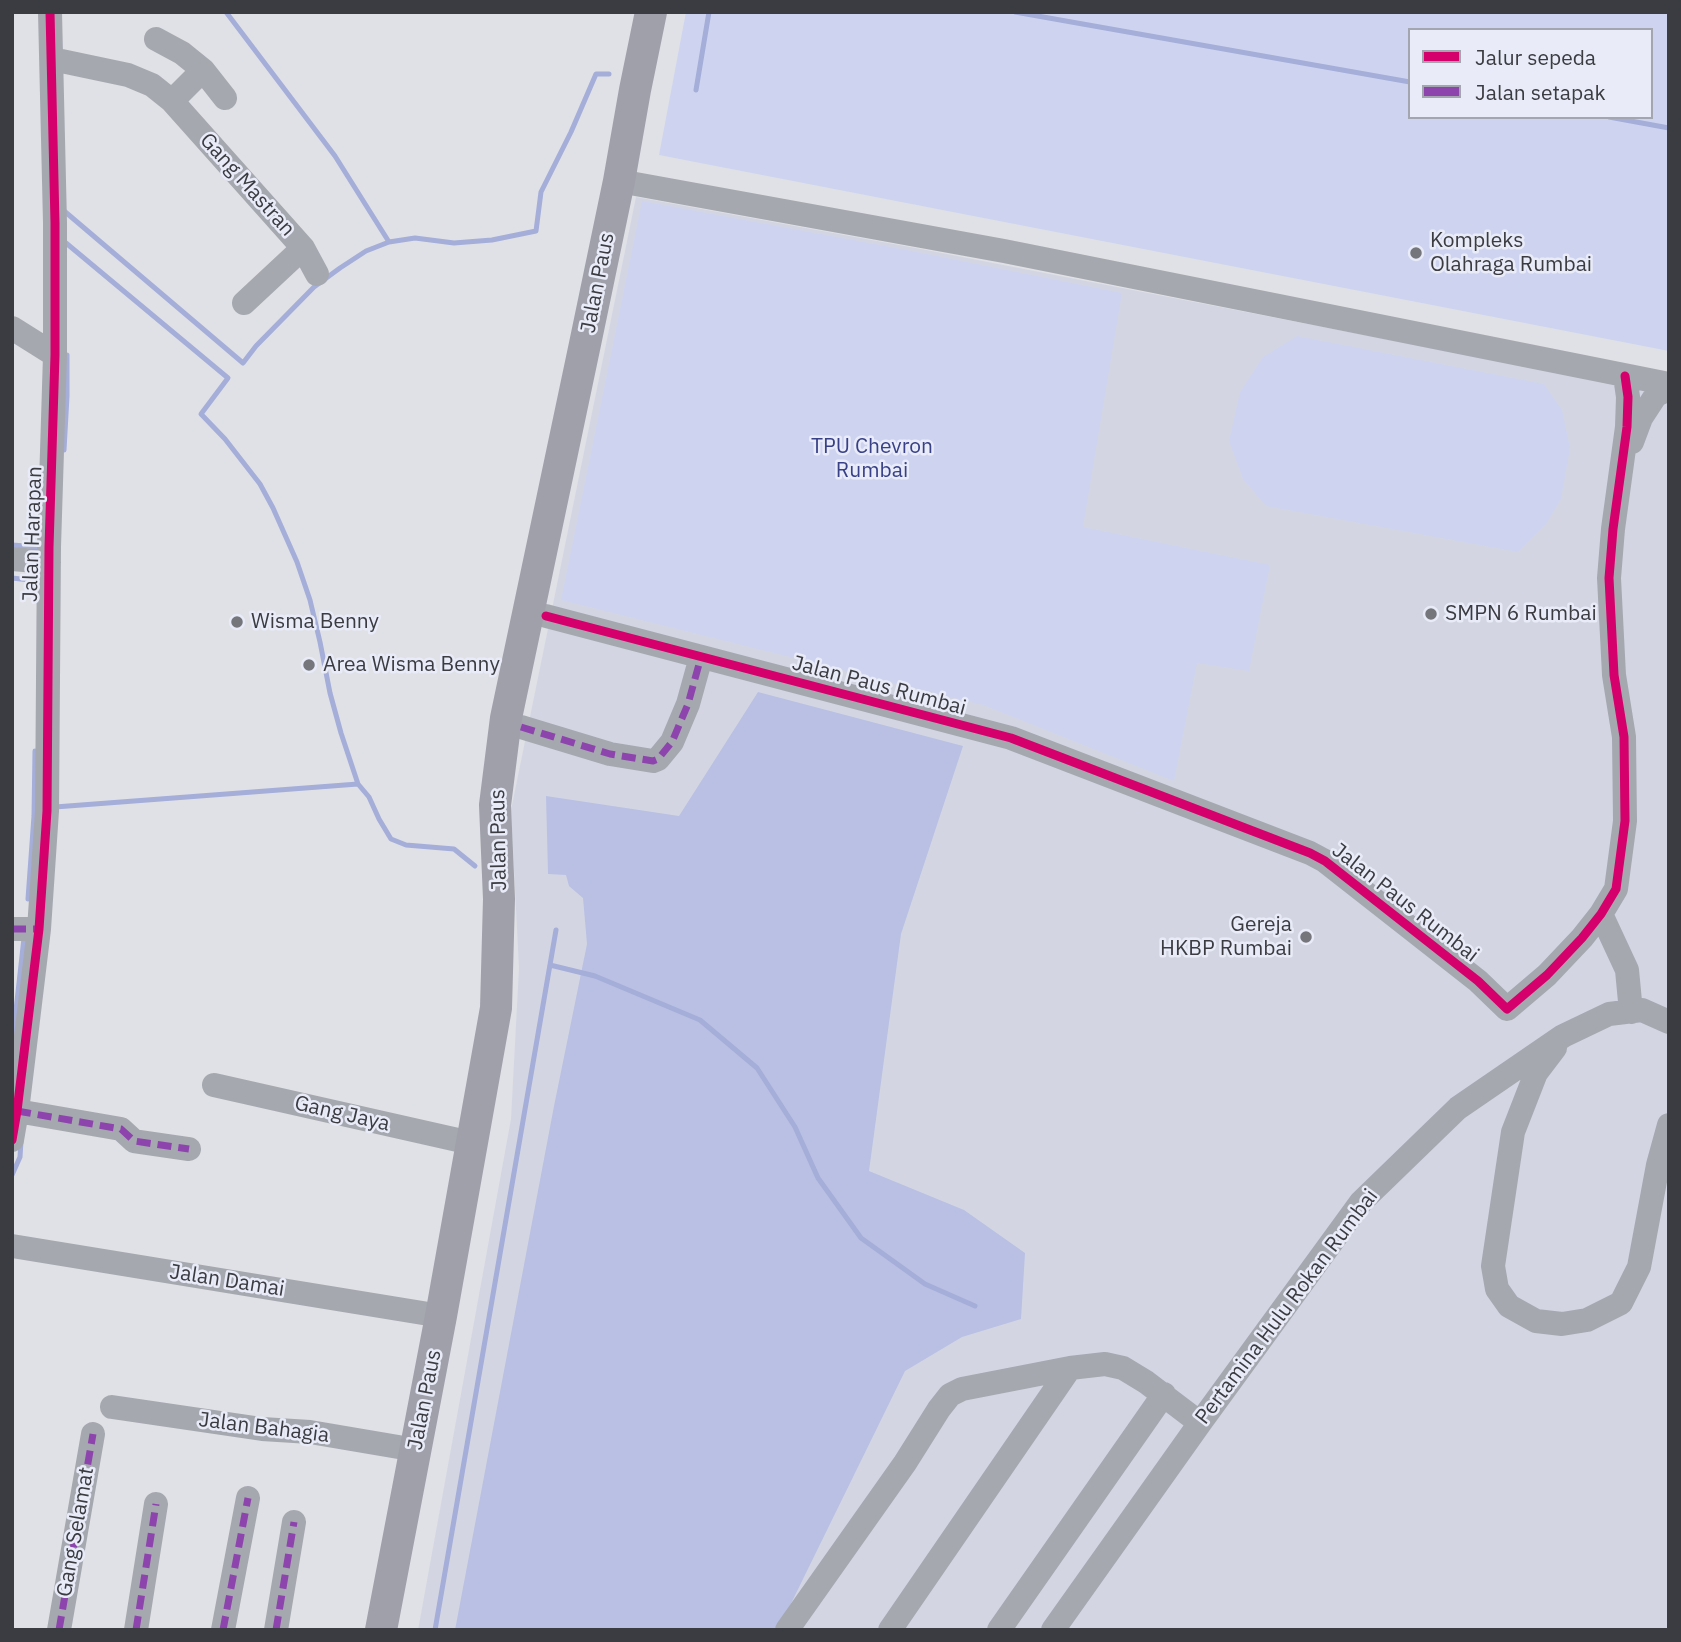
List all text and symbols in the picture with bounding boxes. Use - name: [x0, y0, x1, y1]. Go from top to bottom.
- legend: [1408, 28, 1653, 119]
- text: Jalur sepeda: [1475, 43, 1596, 71]
- text: Jalan setapak: [1475, 78, 1606, 106]
- street label: Gang Mastran: [194, 128, 300, 242]
- place label: Kompleks Olahraga Rumbai: [1430, 228, 1592, 278]
- street label: Jalan Paus: [576, 231, 620, 335]
- marker: Kompleks Olahraga Rumbai: [1408, 245, 1424, 261]
- park label: TPU Chevron Rumbai: [811, 434, 933, 484]
- street label: Jalan Harapan: [18, 466, 48, 602]
- place label: SMPN 6 Rumbai: [1445, 601, 1597, 627]
- marker: SMPN 6 Rumbai: [1423, 606, 1439, 622]
- place label: Wisma Benny: [251, 609, 379, 635]
- marker: Wisma Benny: [229, 614, 245, 630]
- street label: Jalan Paus Rumbai: [789, 651, 969, 721]
- place label: Area Wisma Benny: [323, 652, 500, 678]
- marker: Area Wisma Benny: [301, 657, 317, 673]
- street label: Jalan Paus: [486, 789, 512, 891]
- street label: Jalan Paus Rumbai: [1327, 838, 1483, 968]
- place label: Gereja HKBP Rumbai: [1160, 912, 1292, 962]
- marker: Gereja HKBP Rumbai: [1298, 929, 1314, 945]
- street label: Gang Jaya: [292, 1091, 392, 1137]
- street label: Pertamina Hulu Rokan Rumbai: [1190, 1185, 1384, 1429]
- street label: Jalan Damai: [168, 1259, 286, 1303]
- street label: Jalan Paus: [403, 1348, 447, 1452]
- street label: Jalan Bahagia: [197, 1407, 331, 1449]
- street label: Gang Selamat: [52, 1465, 100, 1599]

